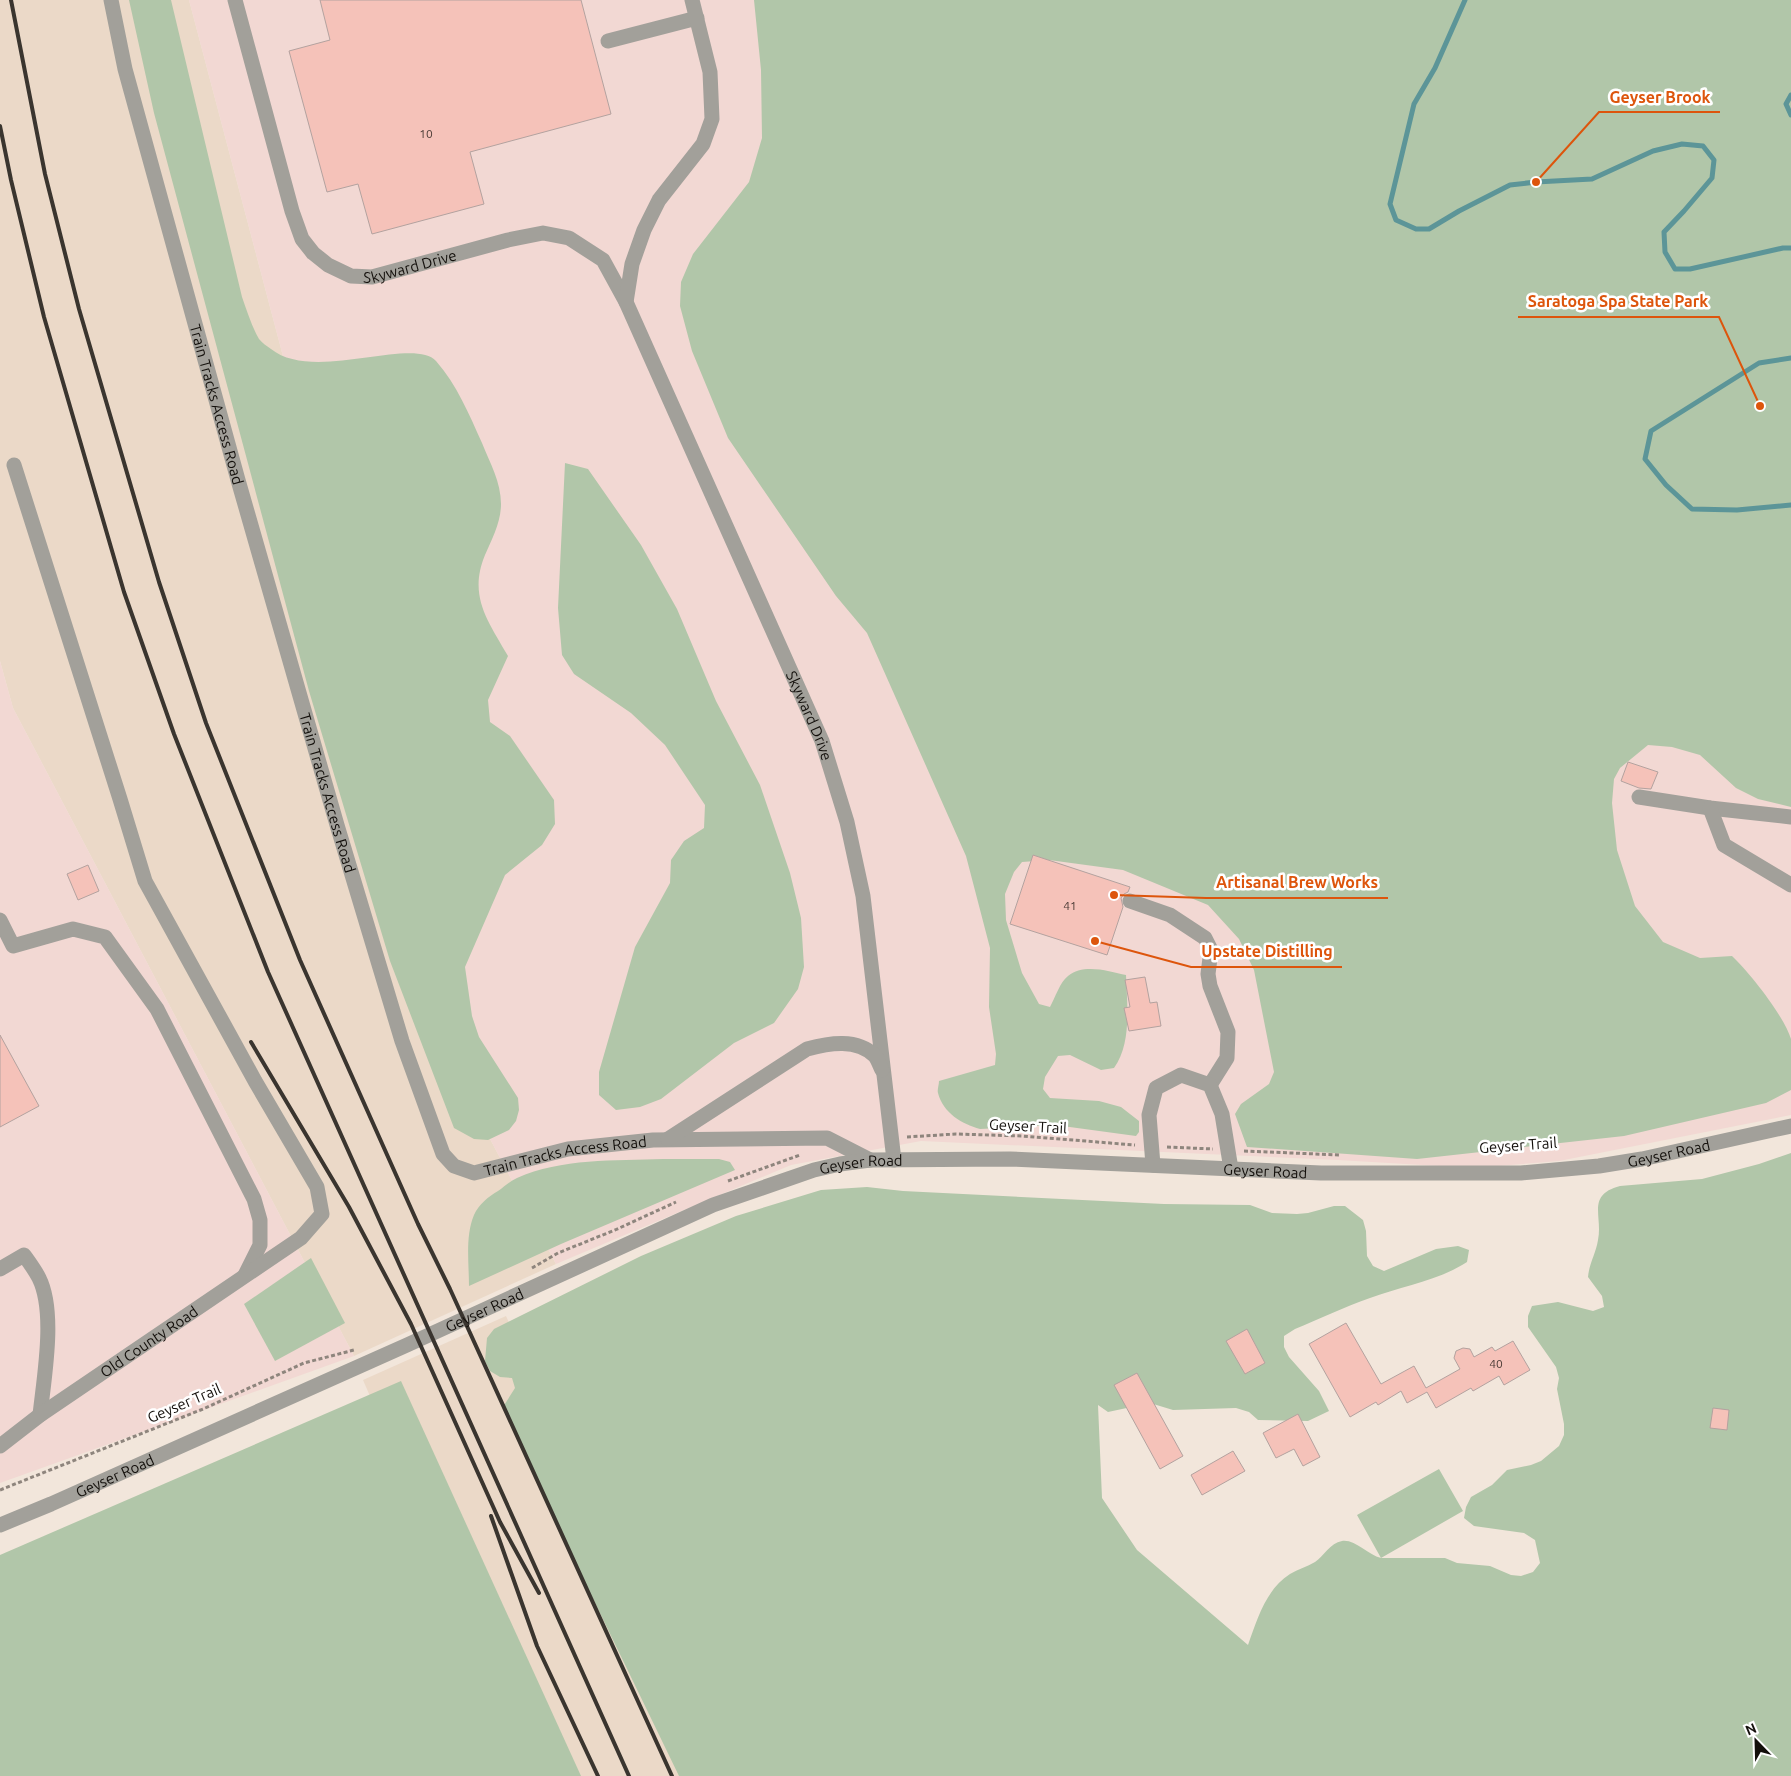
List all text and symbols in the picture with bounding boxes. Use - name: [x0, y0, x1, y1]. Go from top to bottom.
- callout: Geyser Brook: [1599, 81, 1720, 112]
- text: Geyser Brook: [1609, 88, 1711, 106]
- house number: 10: [419, 127, 433, 140]
- street label: Skyward Drive: [363, 246, 458, 285]
- callout: Saratoga Spa State Park: [1518, 286, 1719, 317]
- text: Saratoga Spa State Park: [1528, 292, 1708, 310]
- street label: Train Tracks Access Road: [187, 322, 247, 486]
- street label: Skyward Drive: [783, 668, 836, 762]
- street label: Train Tracks Access Road: [297, 711, 359, 875]
- callout: Artisanal Brew Works: [1206, 867, 1388, 898]
- text: Artisanal Brew Works: [1216, 873, 1378, 891]
- house number: 41: [1063, 899, 1077, 912]
- callout: Upstate Distilling: [1191, 936, 1342, 967]
- text: Upstate Distilling: [1201, 942, 1333, 960]
- street label: Geyser Trail: [989, 1115, 1068, 1137]
- street label: Train Tracks Access Road: [482, 1132, 647, 1179]
- street label: Geyser Trail: [1478, 1134, 1558, 1156]
- street label: Geyser Road: [1626, 1136, 1712, 1170]
- street label: Geyser Road: [818, 1151, 903, 1177]
- street label: Geyser Road: [1223, 1160, 1308, 1181]
- street label: Geyser Road: [443, 1284, 526, 1335]
- street label: Old County Road: [97, 1302, 201, 1380]
- house number: 40: [1489, 1357, 1503, 1370]
- street label: Geyser Trail: [145, 1380, 223, 1426]
- street label: Geyser Road: [73, 1451, 157, 1500]
- north arrow: [1731, 1716, 1781, 1766]
- text: N: [1743, 1720, 1759, 1738]

